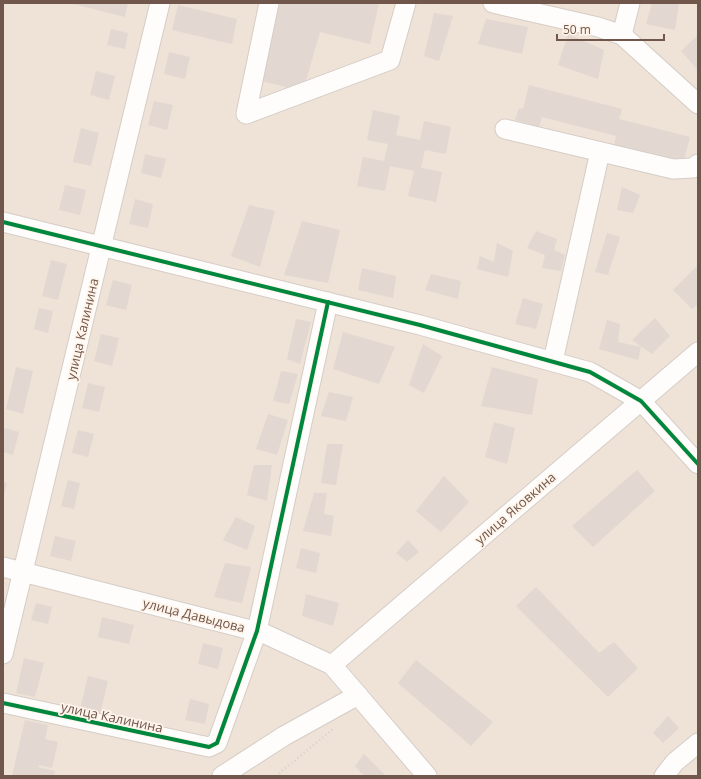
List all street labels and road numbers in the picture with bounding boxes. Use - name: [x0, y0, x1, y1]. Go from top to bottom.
- street label: улица Калинина: [62, 276, 102, 382]
- street label: улица Яковкина: [471, 468, 559, 548]
- street label: улица Давыдова: [141, 594, 247, 636]
- street label: улица Калинина: [59, 697, 165, 737]

